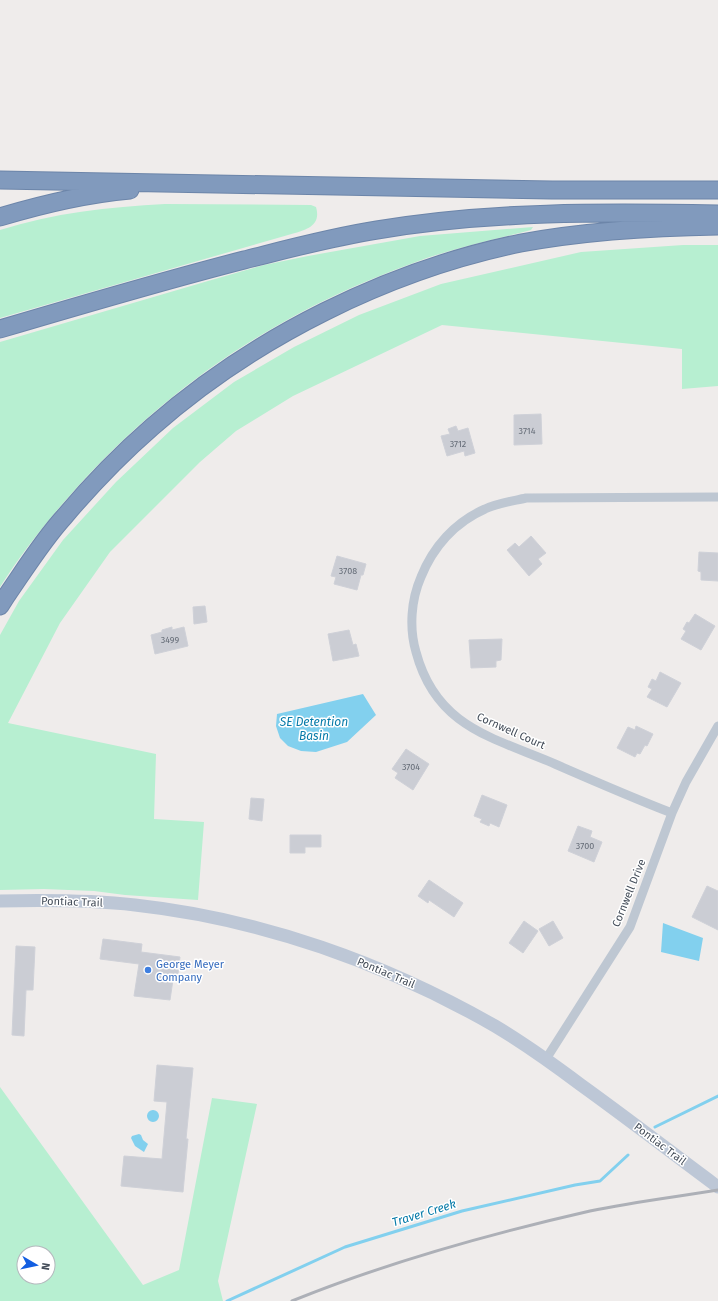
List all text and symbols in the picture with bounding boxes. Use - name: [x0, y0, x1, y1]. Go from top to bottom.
- house number: 3714: [519, 426, 536, 436]
- house number: 3712: [450, 439, 466, 449]
- house number: 3708: [339, 566, 357, 576]
- house number: 3499: [161, 635, 180, 645]
- street label: Cornwell Court: [475, 710, 547, 752]
- water label: SE Detention Basin: [279, 715, 348, 743]
- house number: 3704: [402, 762, 420, 772]
- house number: 3700: [576, 841, 594, 851]
- street label: Cornwell Drive: [609, 857, 649, 929]
- street label: Pontiac Trail: [41, 894, 103, 910]
- street label: Pontiac Trail: [355, 955, 417, 991]
- place label: George Meyer Company: [156, 958, 225, 984]
- marker: George Meyer Company: [143, 965, 153, 975]
- street label: Pontiac Trail: [631, 1120, 689, 1168]
- water label: Traver Creek: [390, 1197, 458, 1229]
- north arrow: [16, 1245, 56, 1285]
- text: N: [38, 1262, 52, 1271]

